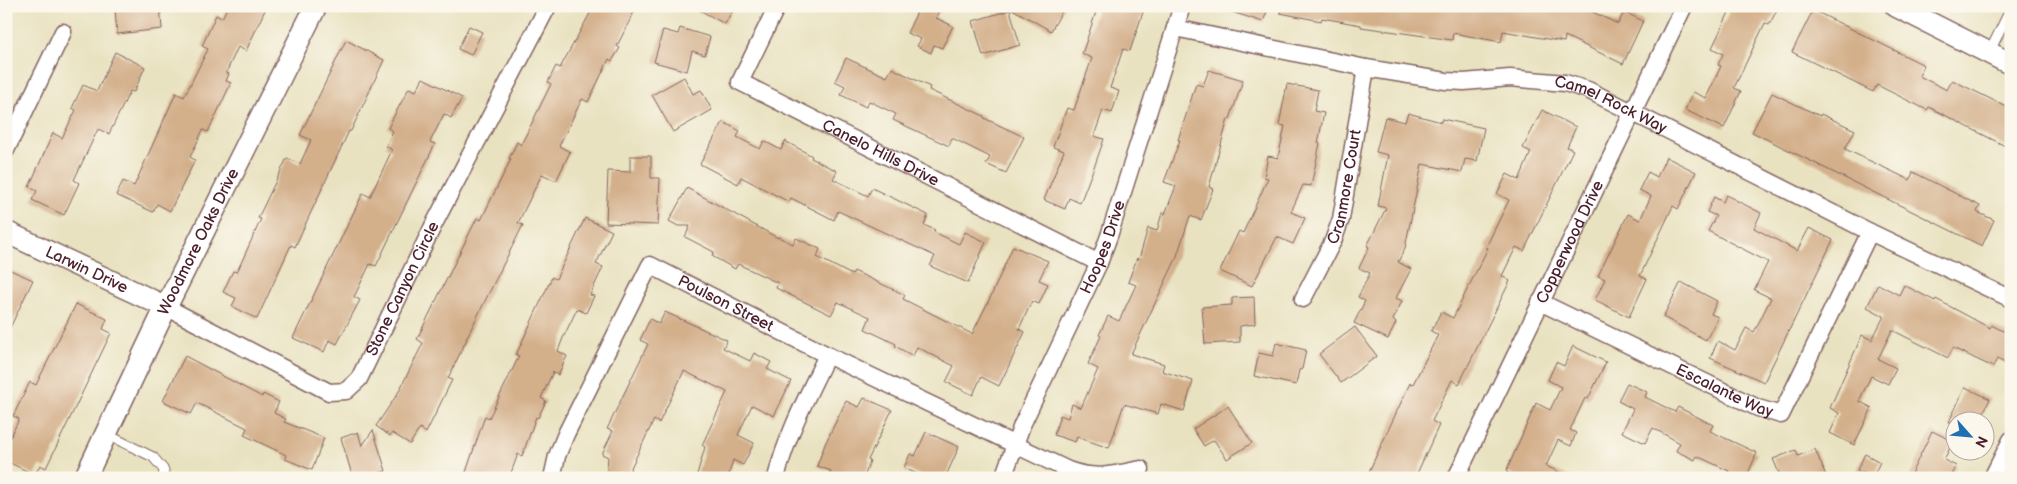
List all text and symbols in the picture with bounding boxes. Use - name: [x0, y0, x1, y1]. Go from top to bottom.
- street label: Camel Rock Way: [1554, 73, 1671, 138]
- street label: Canelo Hills Drive: [819, 116, 943, 191]
- street label: Cranmore Court: [1323, 128, 1365, 247]
- street label: Woodmore Oaks Drive: [154, 165, 243, 318]
- street label: Copperwood Drive: [1532, 177, 1608, 307]
- street label: Hoopes Drive: [1076, 198, 1129, 297]
- street label: Stone Canyon Circle: [362, 218, 444, 359]
- street label: Larwin Drive: [42, 242, 131, 297]
- street label: Poulson Street: [675, 271, 777, 336]
- street label: Escalante Way: [1673, 360, 1776, 422]
- north arrow: [1944, 412, 1994, 462]
- text: N: [1971, 433, 1991, 450]

